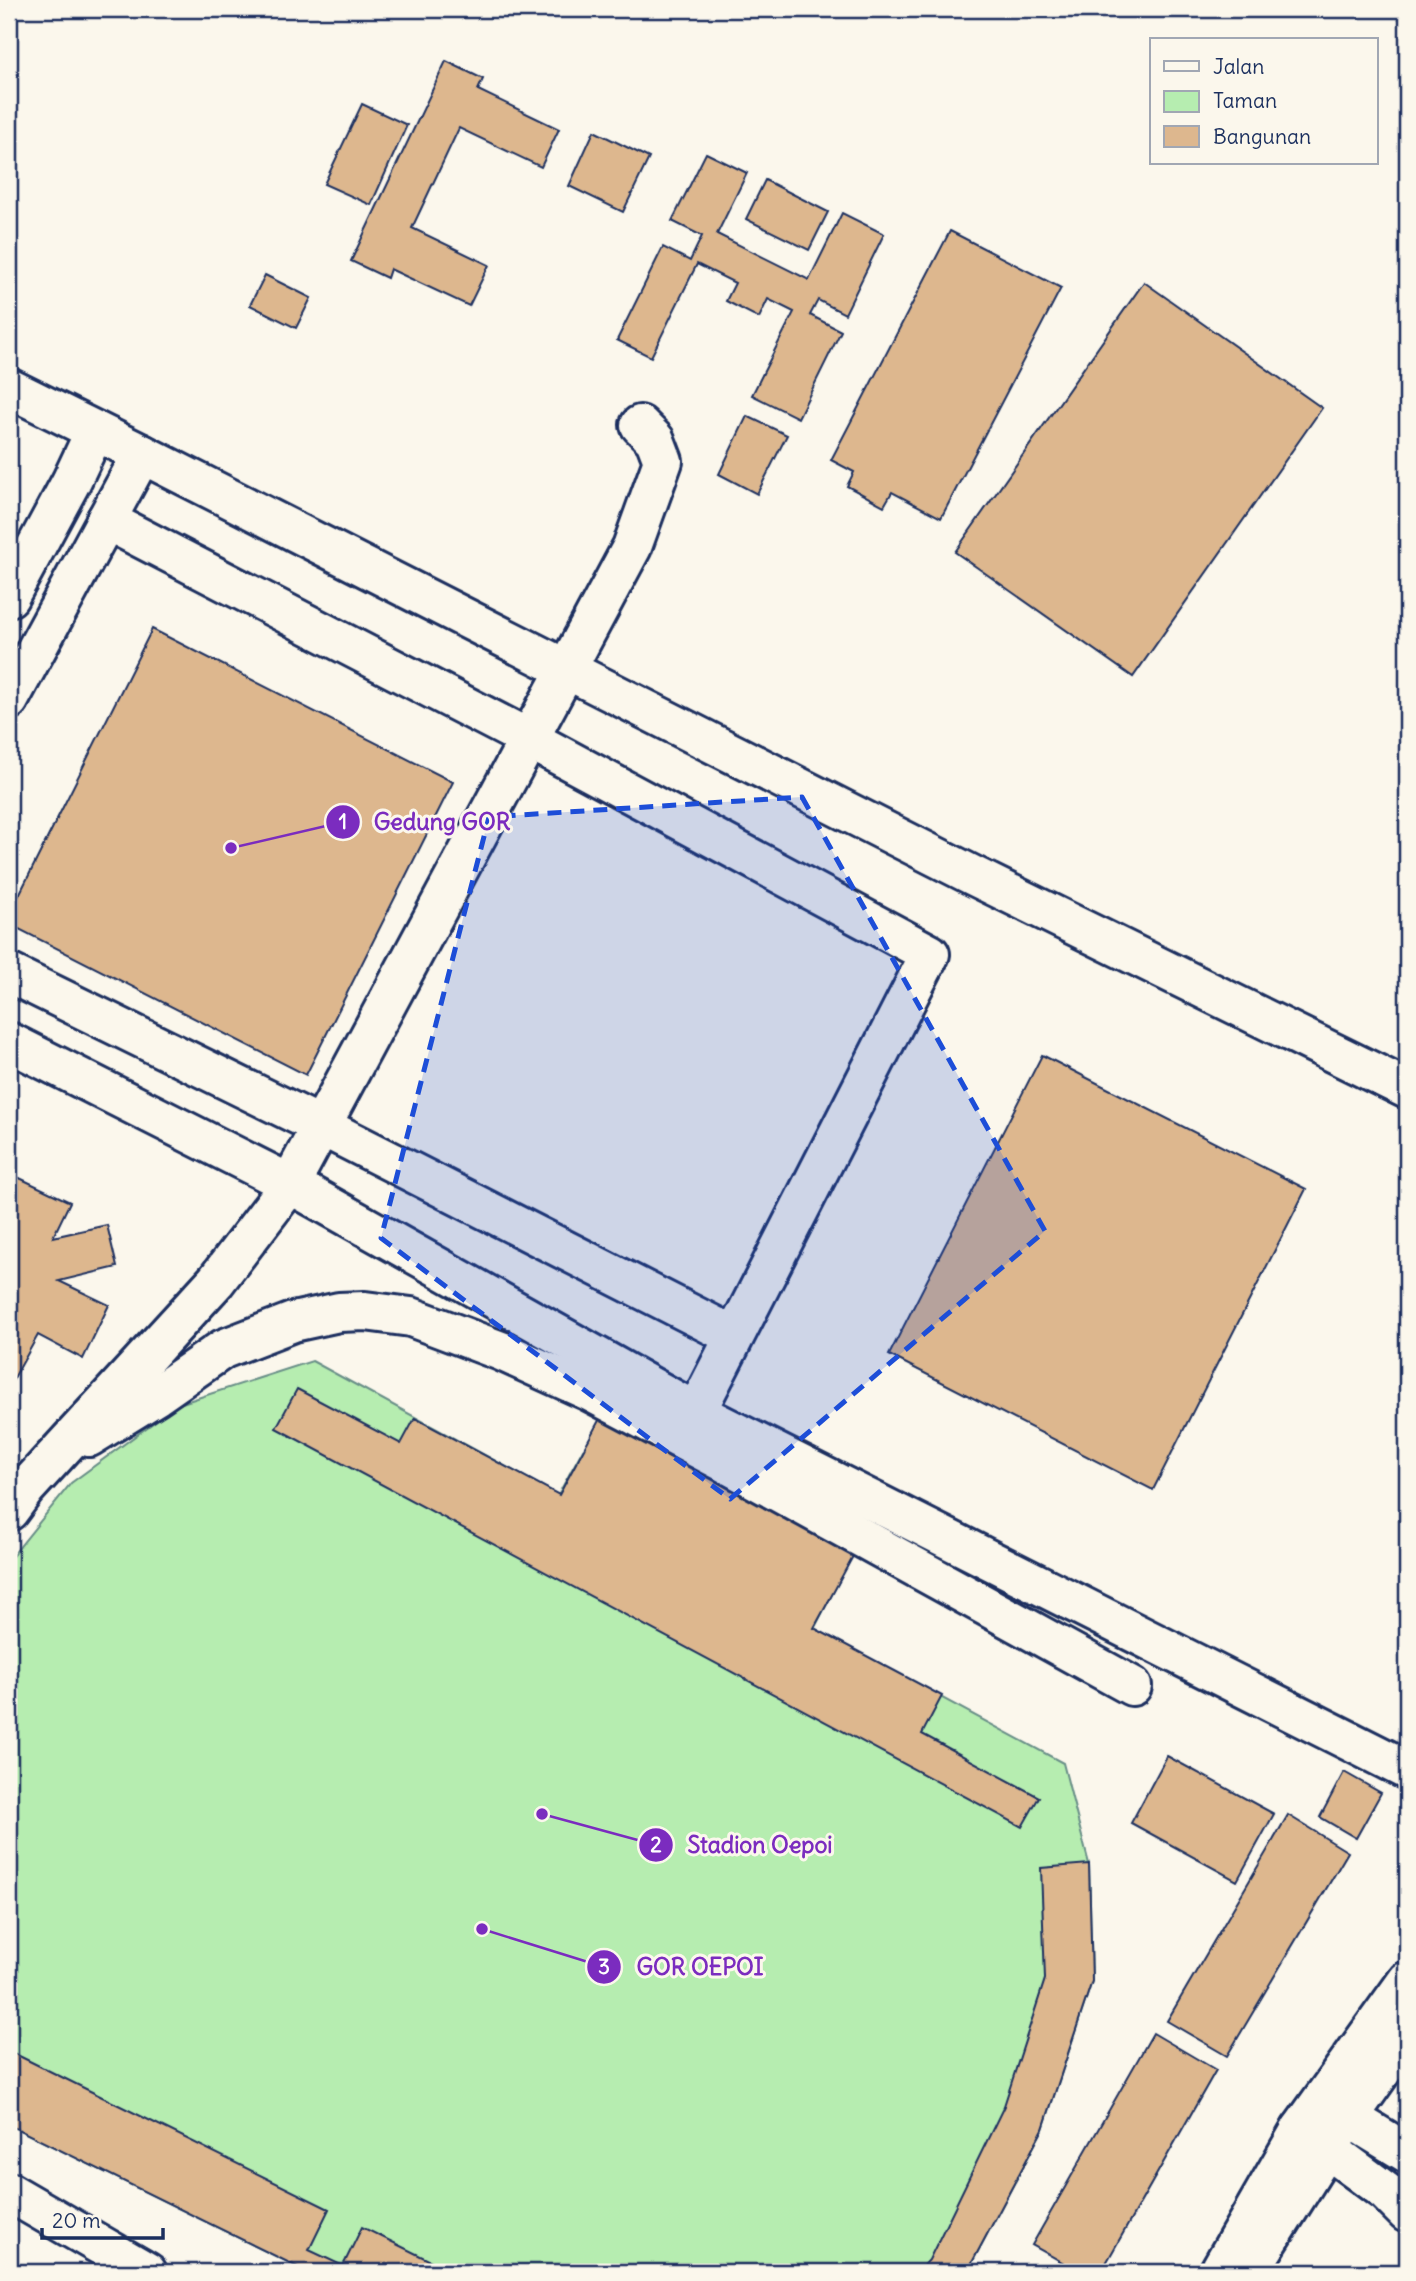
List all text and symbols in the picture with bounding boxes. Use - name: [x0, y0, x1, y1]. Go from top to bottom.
- legend: [1150, 38, 1378, 164]
- text: Jalan: [1213, 53, 1264, 80]
- text: Taman: [1213, 87, 1277, 114]
- text: Bangunan: [1213, 123, 1311, 150]
- callout: Gedung GOR: [325, 800, 525, 844]
- text: Gedung GOR: [374, 807, 511, 836]
- text: 1: [339, 808, 347, 835]
- callout: Stadion Oepoi: [638, 1823, 846, 1867]
- text: Stadion Oepoi: [688, 1830, 832, 1859]
- text: 2: [650, 1831, 662, 1858]
- callout: GOR OEPOI: [587, 1945, 777, 1989]
- text: GOR OEPOI: [636, 1952, 764, 1981]
- text: 3: [598, 1953, 610, 1980]
- scale bar: [42, 2197, 163, 2241]
- text: 20 m: [52, 2207, 101, 2234]

